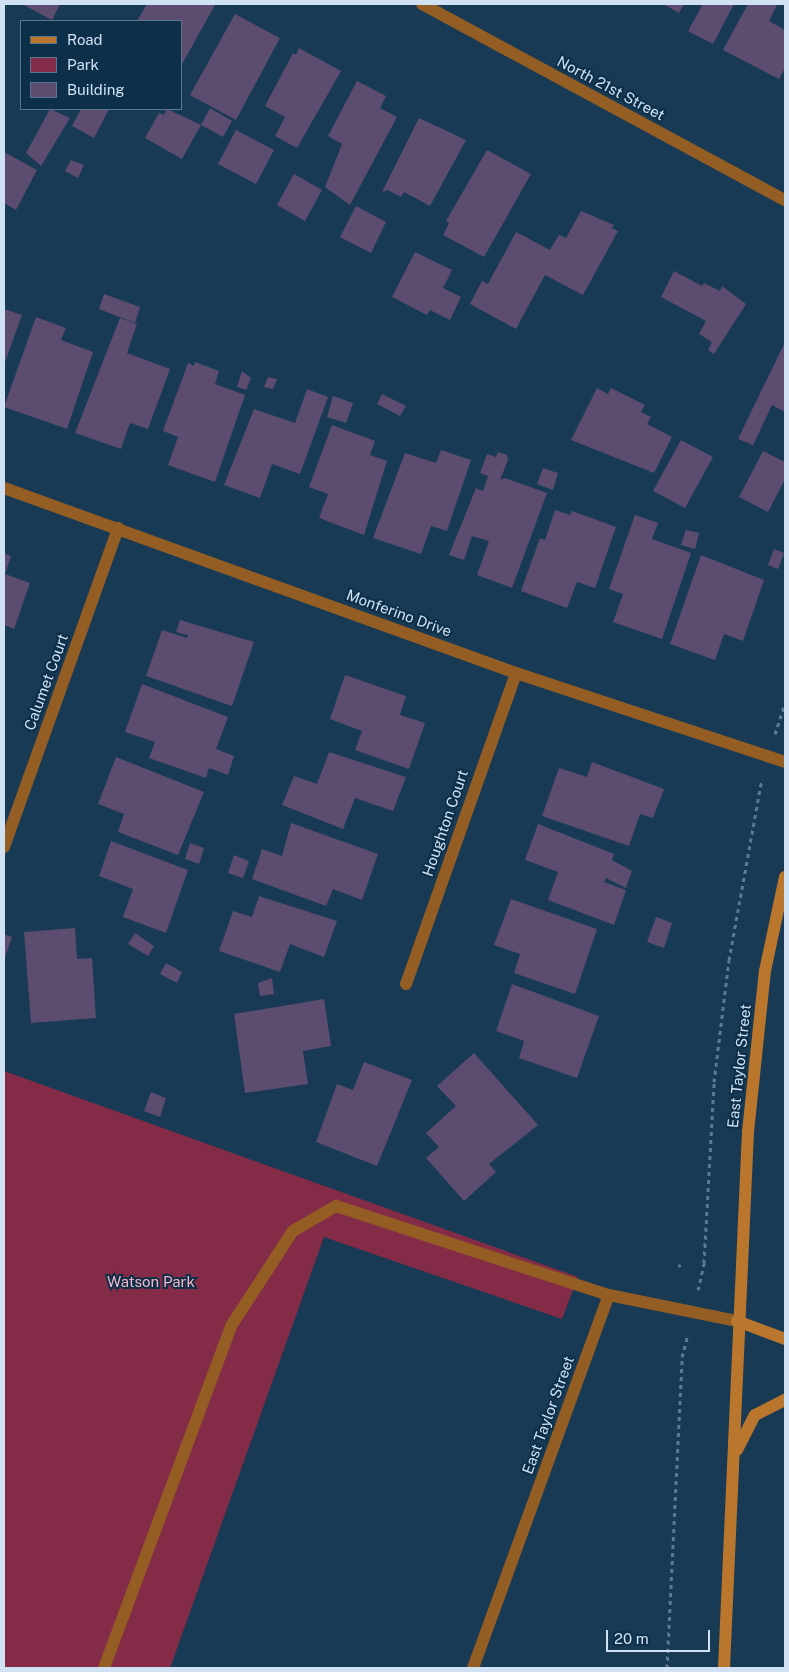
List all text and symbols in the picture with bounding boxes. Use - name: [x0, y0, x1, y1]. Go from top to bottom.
- legend: [20, 20, 182, 110]
- text: Road: [67, 31, 103, 48]
- street label: North 21st Street: [554, 52, 668, 124]
- text: Park: [67, 56, 99, 73]
- text: Building: [67, 81, 125, 98]
- street label: Monferino Drive: [344, 586, 454, 640]
- street label: Calumet Court: [20, 631, 72, 733]
- street label: Houghton Court: [418, 767, 472, 879]
- street label: East Taylor Street: [724, 1003, 754, 1129]
- park label: Watson Park: [107, 1273, 195, 1291]
- street label: East Taylor Street: [518, 1353, 578, 1477]
- scale bar: [609, 1620, 713, 1652]
- text: 20 m: [614, 1630, 649, 1647]

